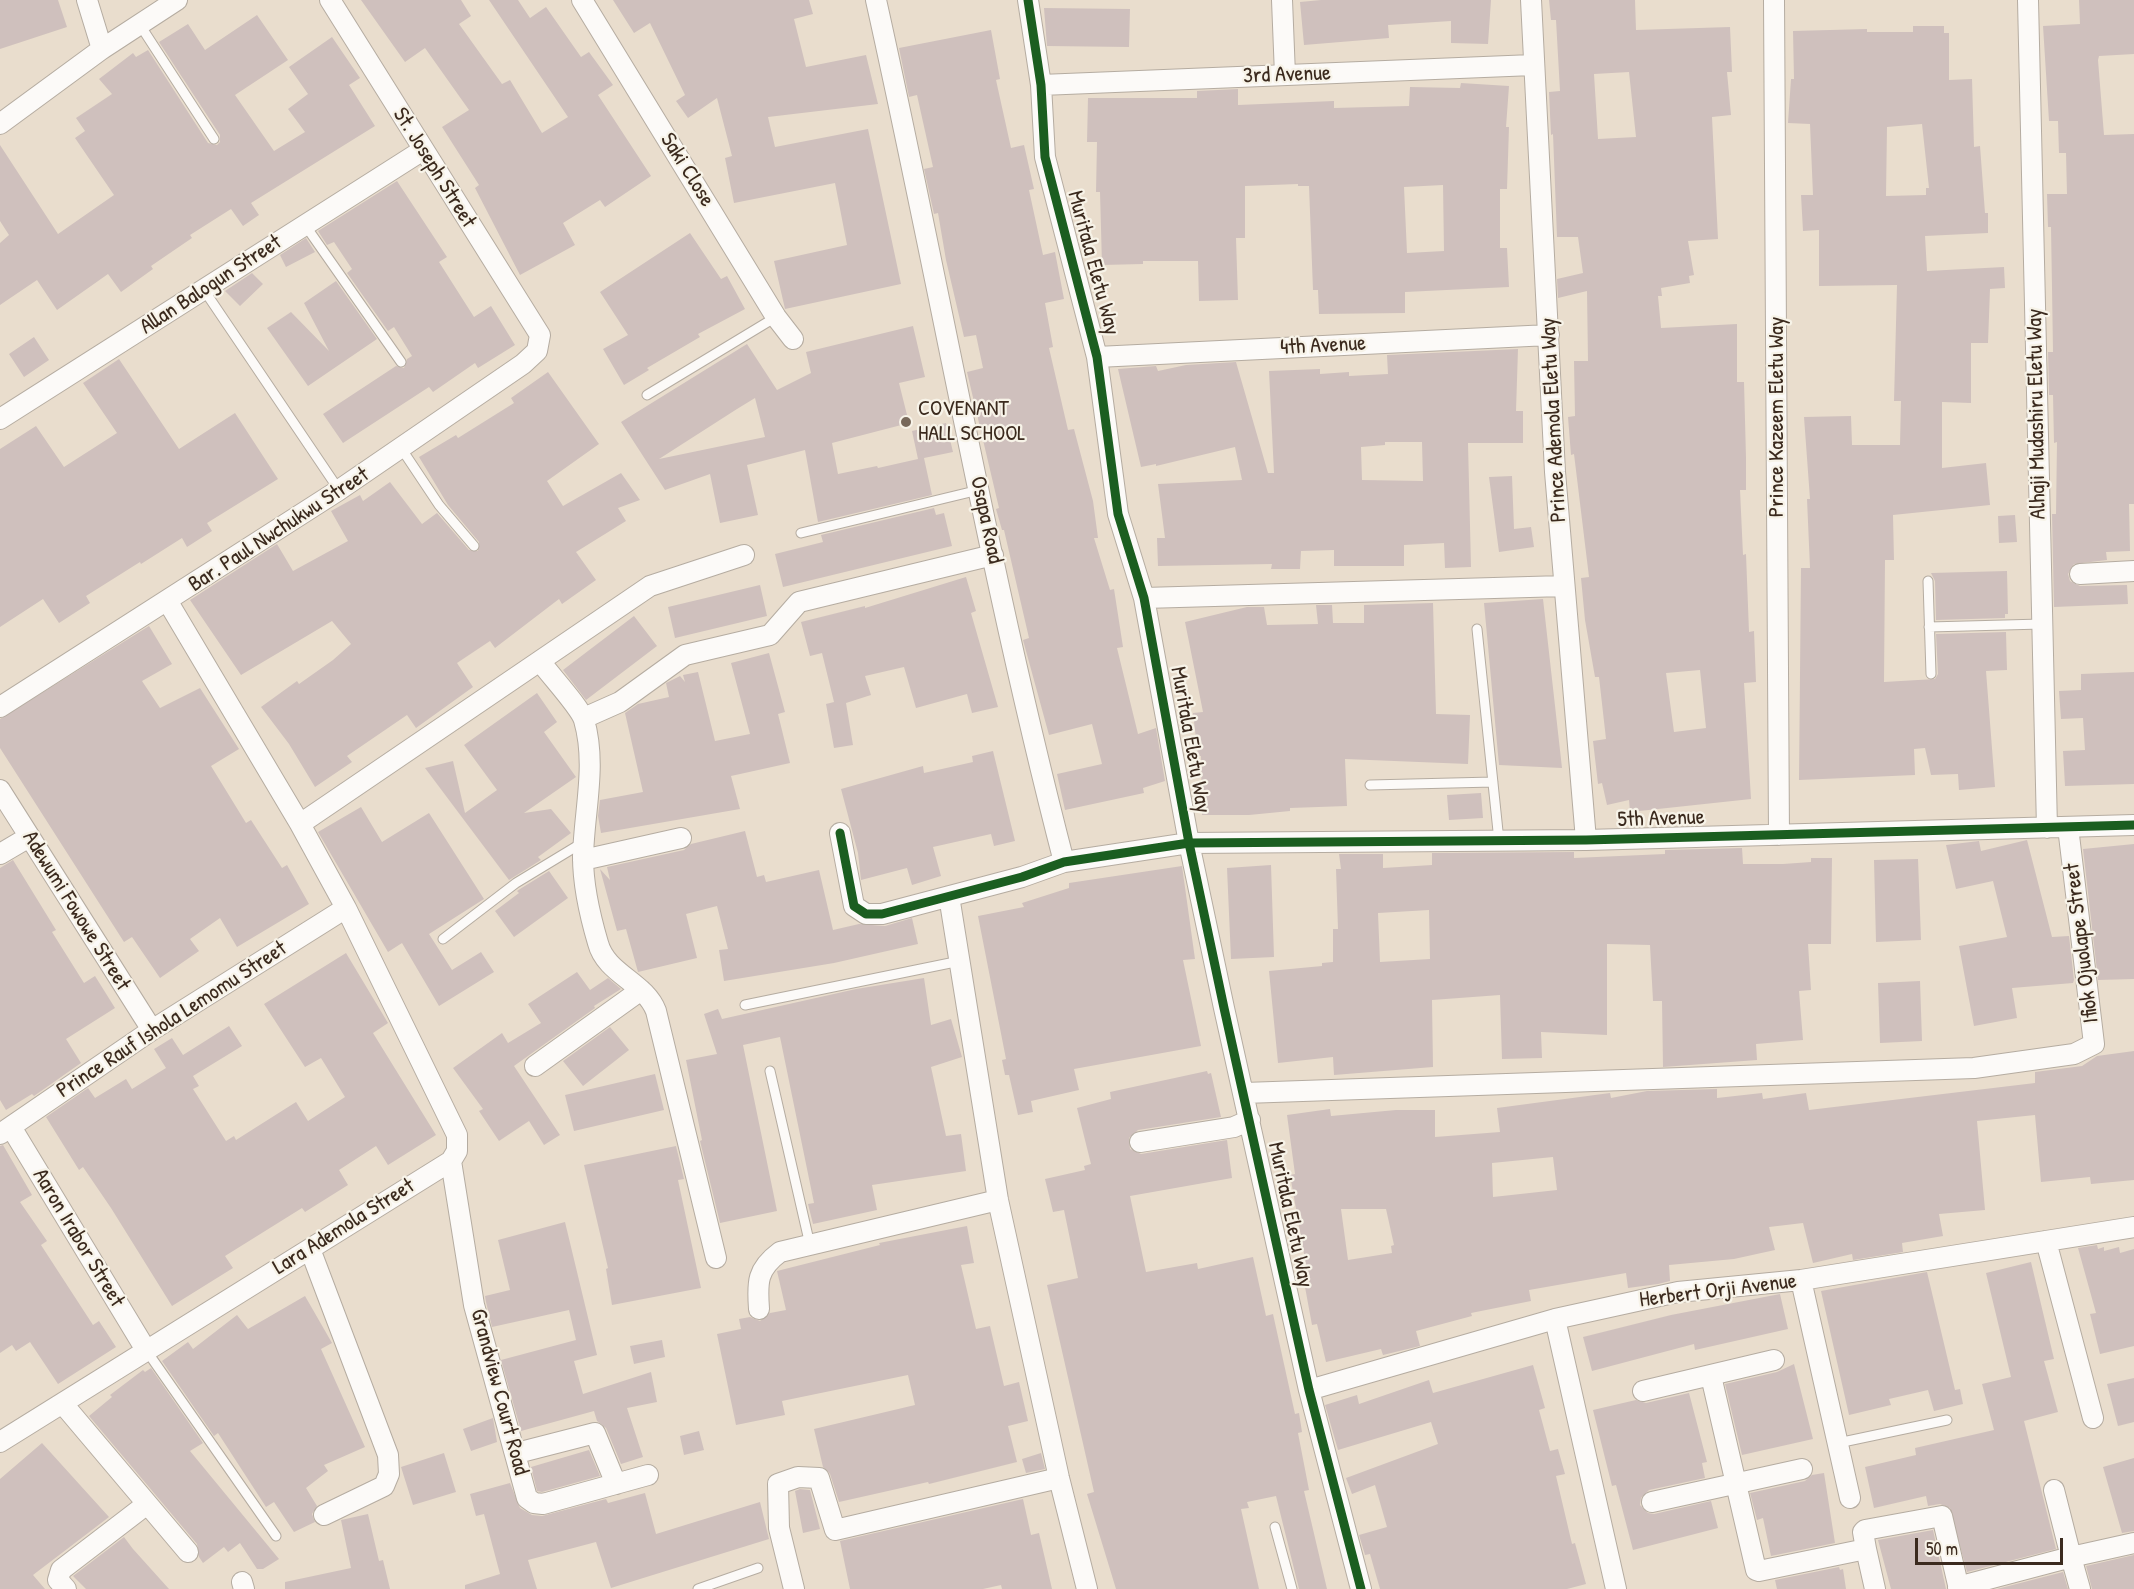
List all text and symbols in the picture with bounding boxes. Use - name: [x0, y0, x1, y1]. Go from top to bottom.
- street label: 3rd Avenue: [1243, 60, 1331, 90]
- street label: St. Joseph Street: [387, 103, 481, 233]
- street label: Saki Close: [654, 128, 720, 212]
- street label: Muritala Eletu Way: [1061, 188, 1125, 338]
- street label: Allan Balogun Street: [135, 230, 287, 340]
- street label: Alhaji Mudashiru Eletu Way: [2022, 308, 2052, 520]
- street label: Prince Ademola Eletu Way: [1535, 317, 1573, 523]
- street label: Prince Kazeem Eletu Way: [1764, 317, 1790, 517]
- street label: 4th Avenue: [1279, 331, 1367, 361]
- place label: COVENANT HALL SCHOOL: [918, 396, 1026, 448]
- marker: COVENANT HALL SCHOOL: [899, 415, 913, 429]
- street label: Bar. Paul Nwchukwu Street: [184, 462, 374, 598]
- street label: Osapa Road: [964, 474, 1008, 566]
- street label: Muritala Eletu Way: [1164, 665, 1216, 815]
- street label: 5th Avenue: [1617, 804, 1705, 834]
- street label: Adewumi Fowowe Street: [16, 826, 136, 996]
- street label: Ifiok Ojuolape Street: [2059, 861, 2105, 1025]
- street label: Prince Rauf Ishola Lemomu Street: [52, 936, 292, 1104]
- street label: Muritala Eletu Way: [1262, 1140, 1318, 1290]
- street label: Aaron Irabor Street: [26, 1164, 130, 1312]
- street label: Lara Ademola Street: [268, 1173, 420, 1281]
- street label: Herbert Orji Avenue: [1638, 1268, 1798, 1314]
- street label: Grandview Court Road: [464, 1306, 534, 1478]
- scale bar: [1918, 1526, 2066, 1564]
- text: 50 m: [1926, 1536, 1958, 1561]

